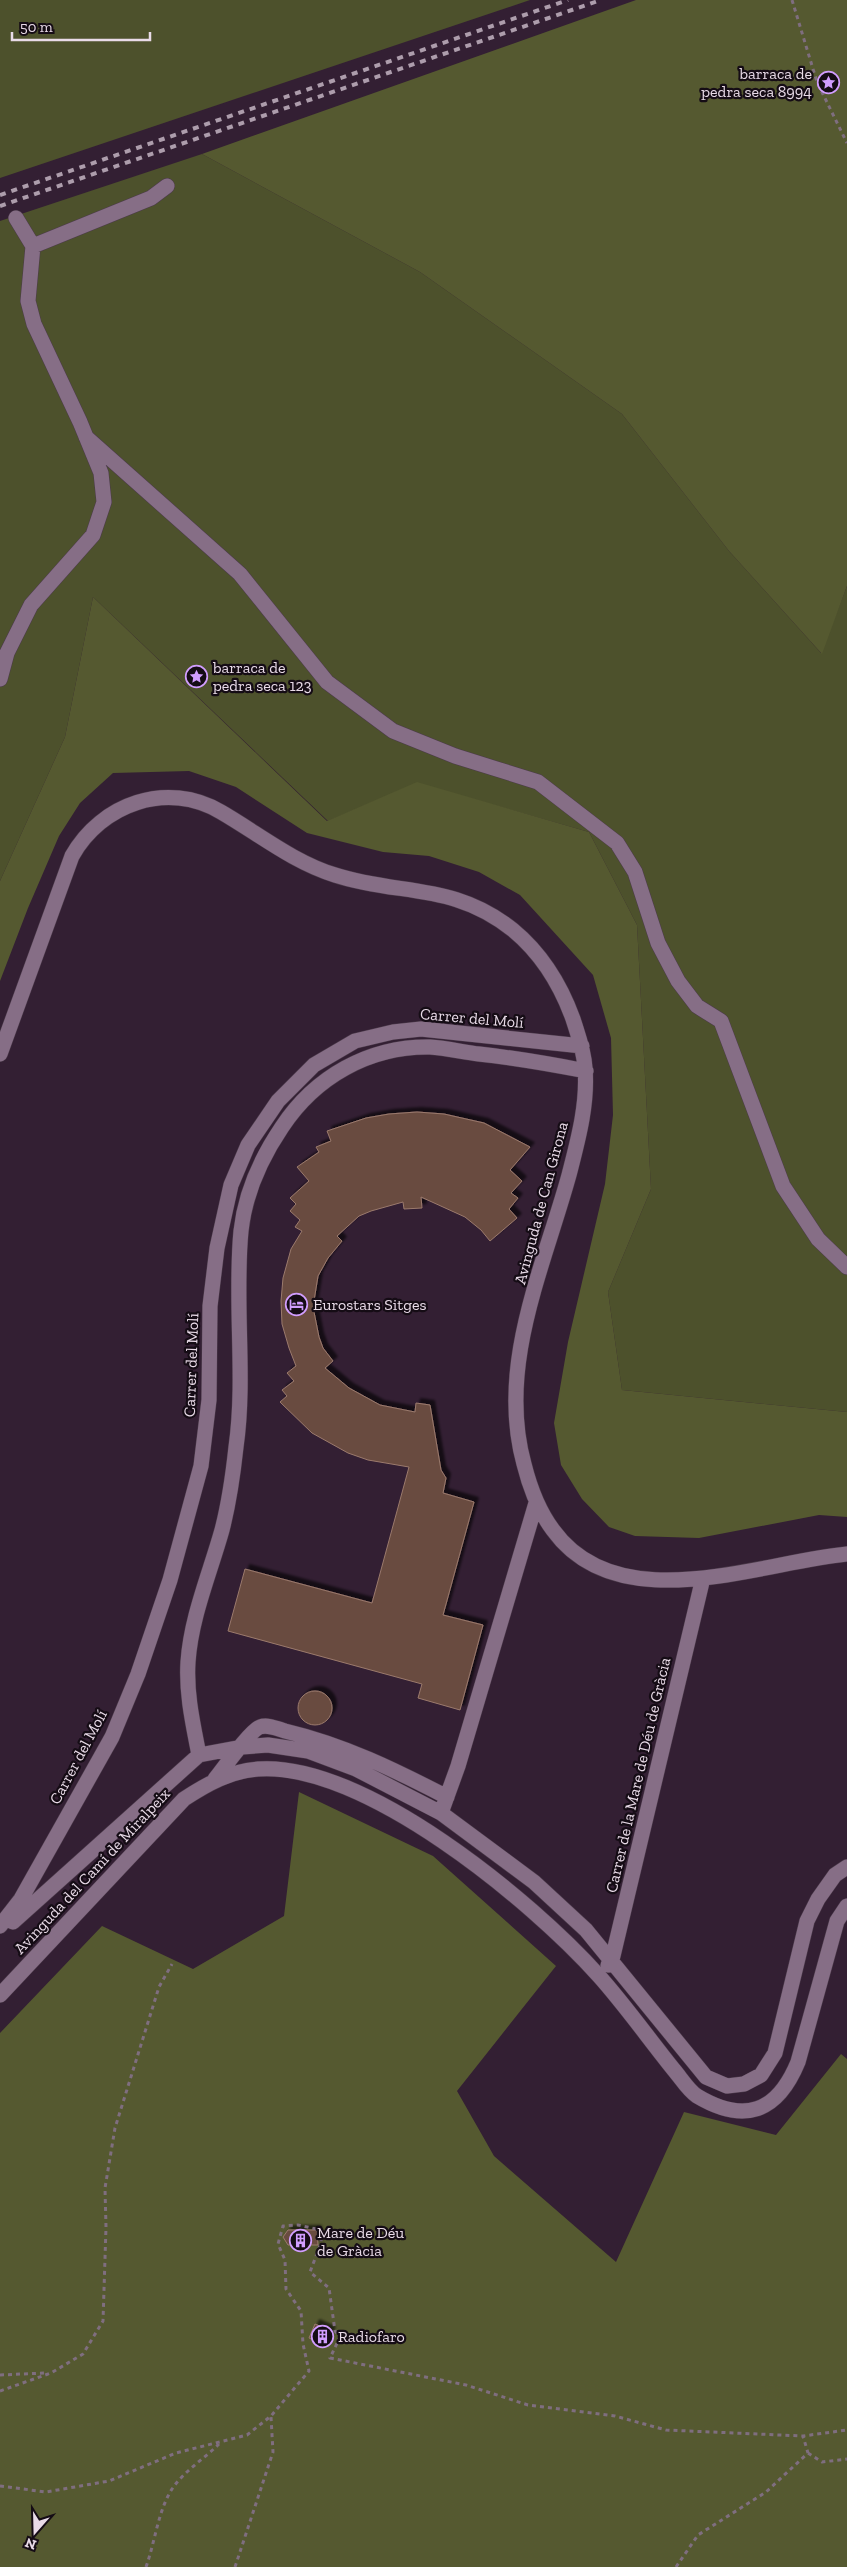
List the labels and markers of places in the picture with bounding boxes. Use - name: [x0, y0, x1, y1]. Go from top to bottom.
- place label: barraca de pedra seca 8994: [701, 64, 812, 101]
- place icon: barraca de pedra seca 8994: [816, 70, 840, 94]
- place label: barraca de pedra seca 123: [212, 658, 312, 695]
- place icon: barraca de pedra seca 123: [185, 664, 209, 688]
- hotel icon: Eurostars Sitges: [285, 1292, 309, 1316]
- place label: Eurostars Sitges: [313, 1295, 427, 1314]
- place label: Mare de Déu de Gràcia: [317, 2223, 404, 2260]
- building icon: Mare de Déu de Gràcia: [289, 2229, 313, 2253]
- building icon: Radiofaro: [310, 2324, 334, 2348]
- place label: Radiofaro: [338, 2327, 405, 2346]

